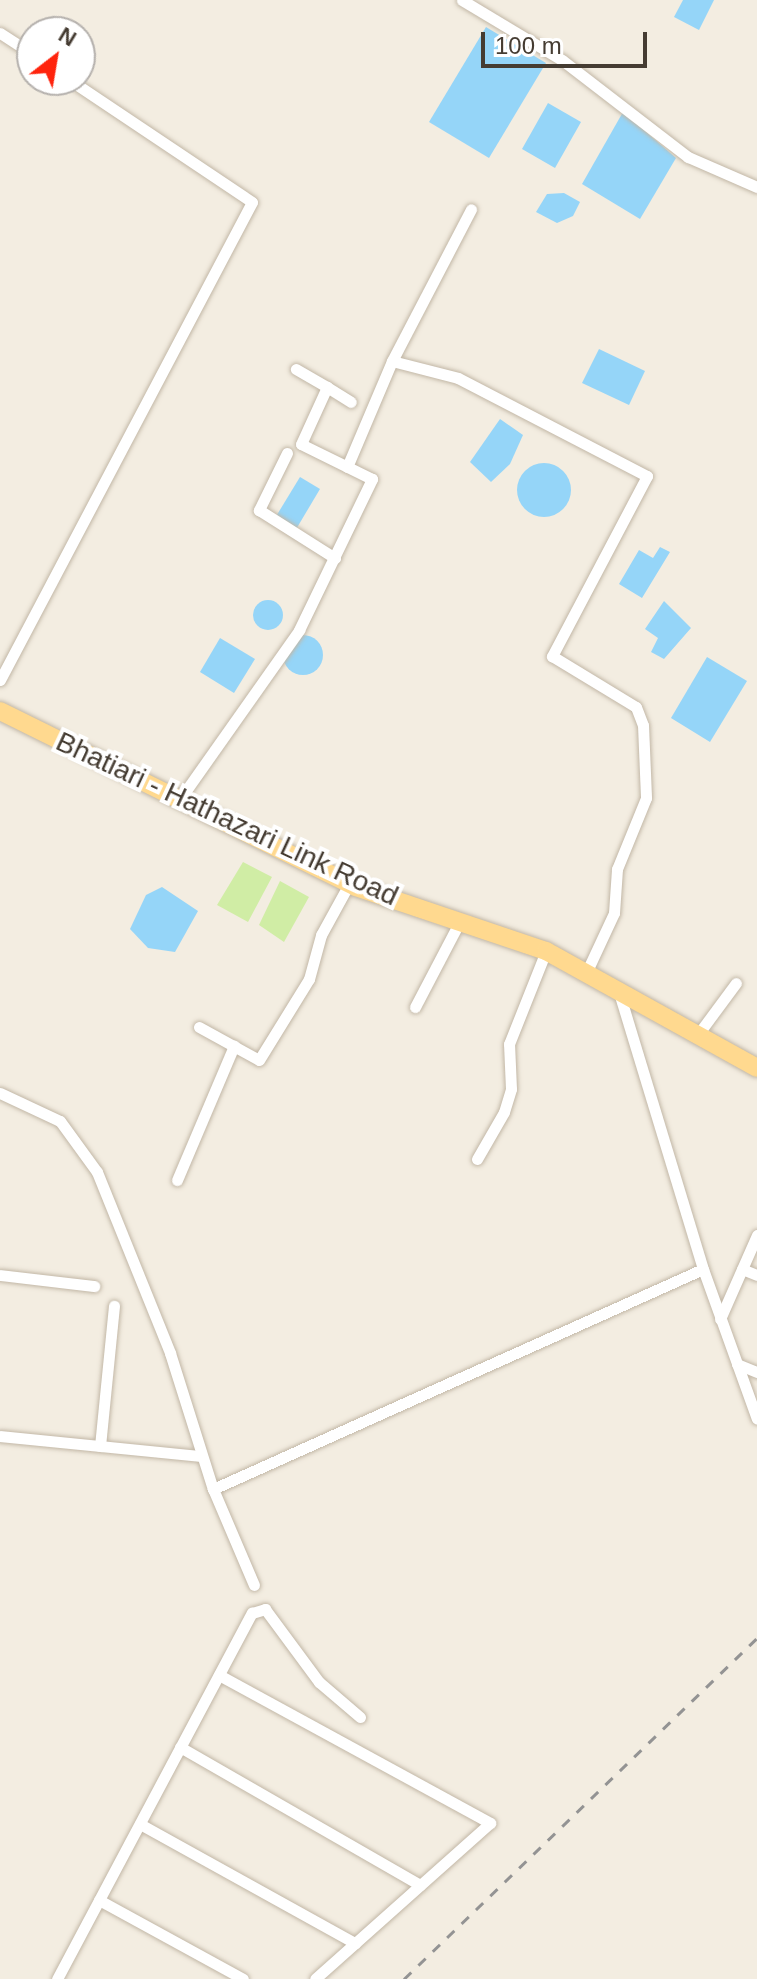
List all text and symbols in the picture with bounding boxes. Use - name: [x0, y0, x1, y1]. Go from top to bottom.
- north arrow: [16, 16, 96, 96]
- scale bar: [485, 16, 651, 66]
- text: N: [54, 22, 81, 52]
- text: 100 m: [495, 32, 562, 59]
- street label: Bhatiari - Hathazari Link Road: [51, 725, 403, 913]

